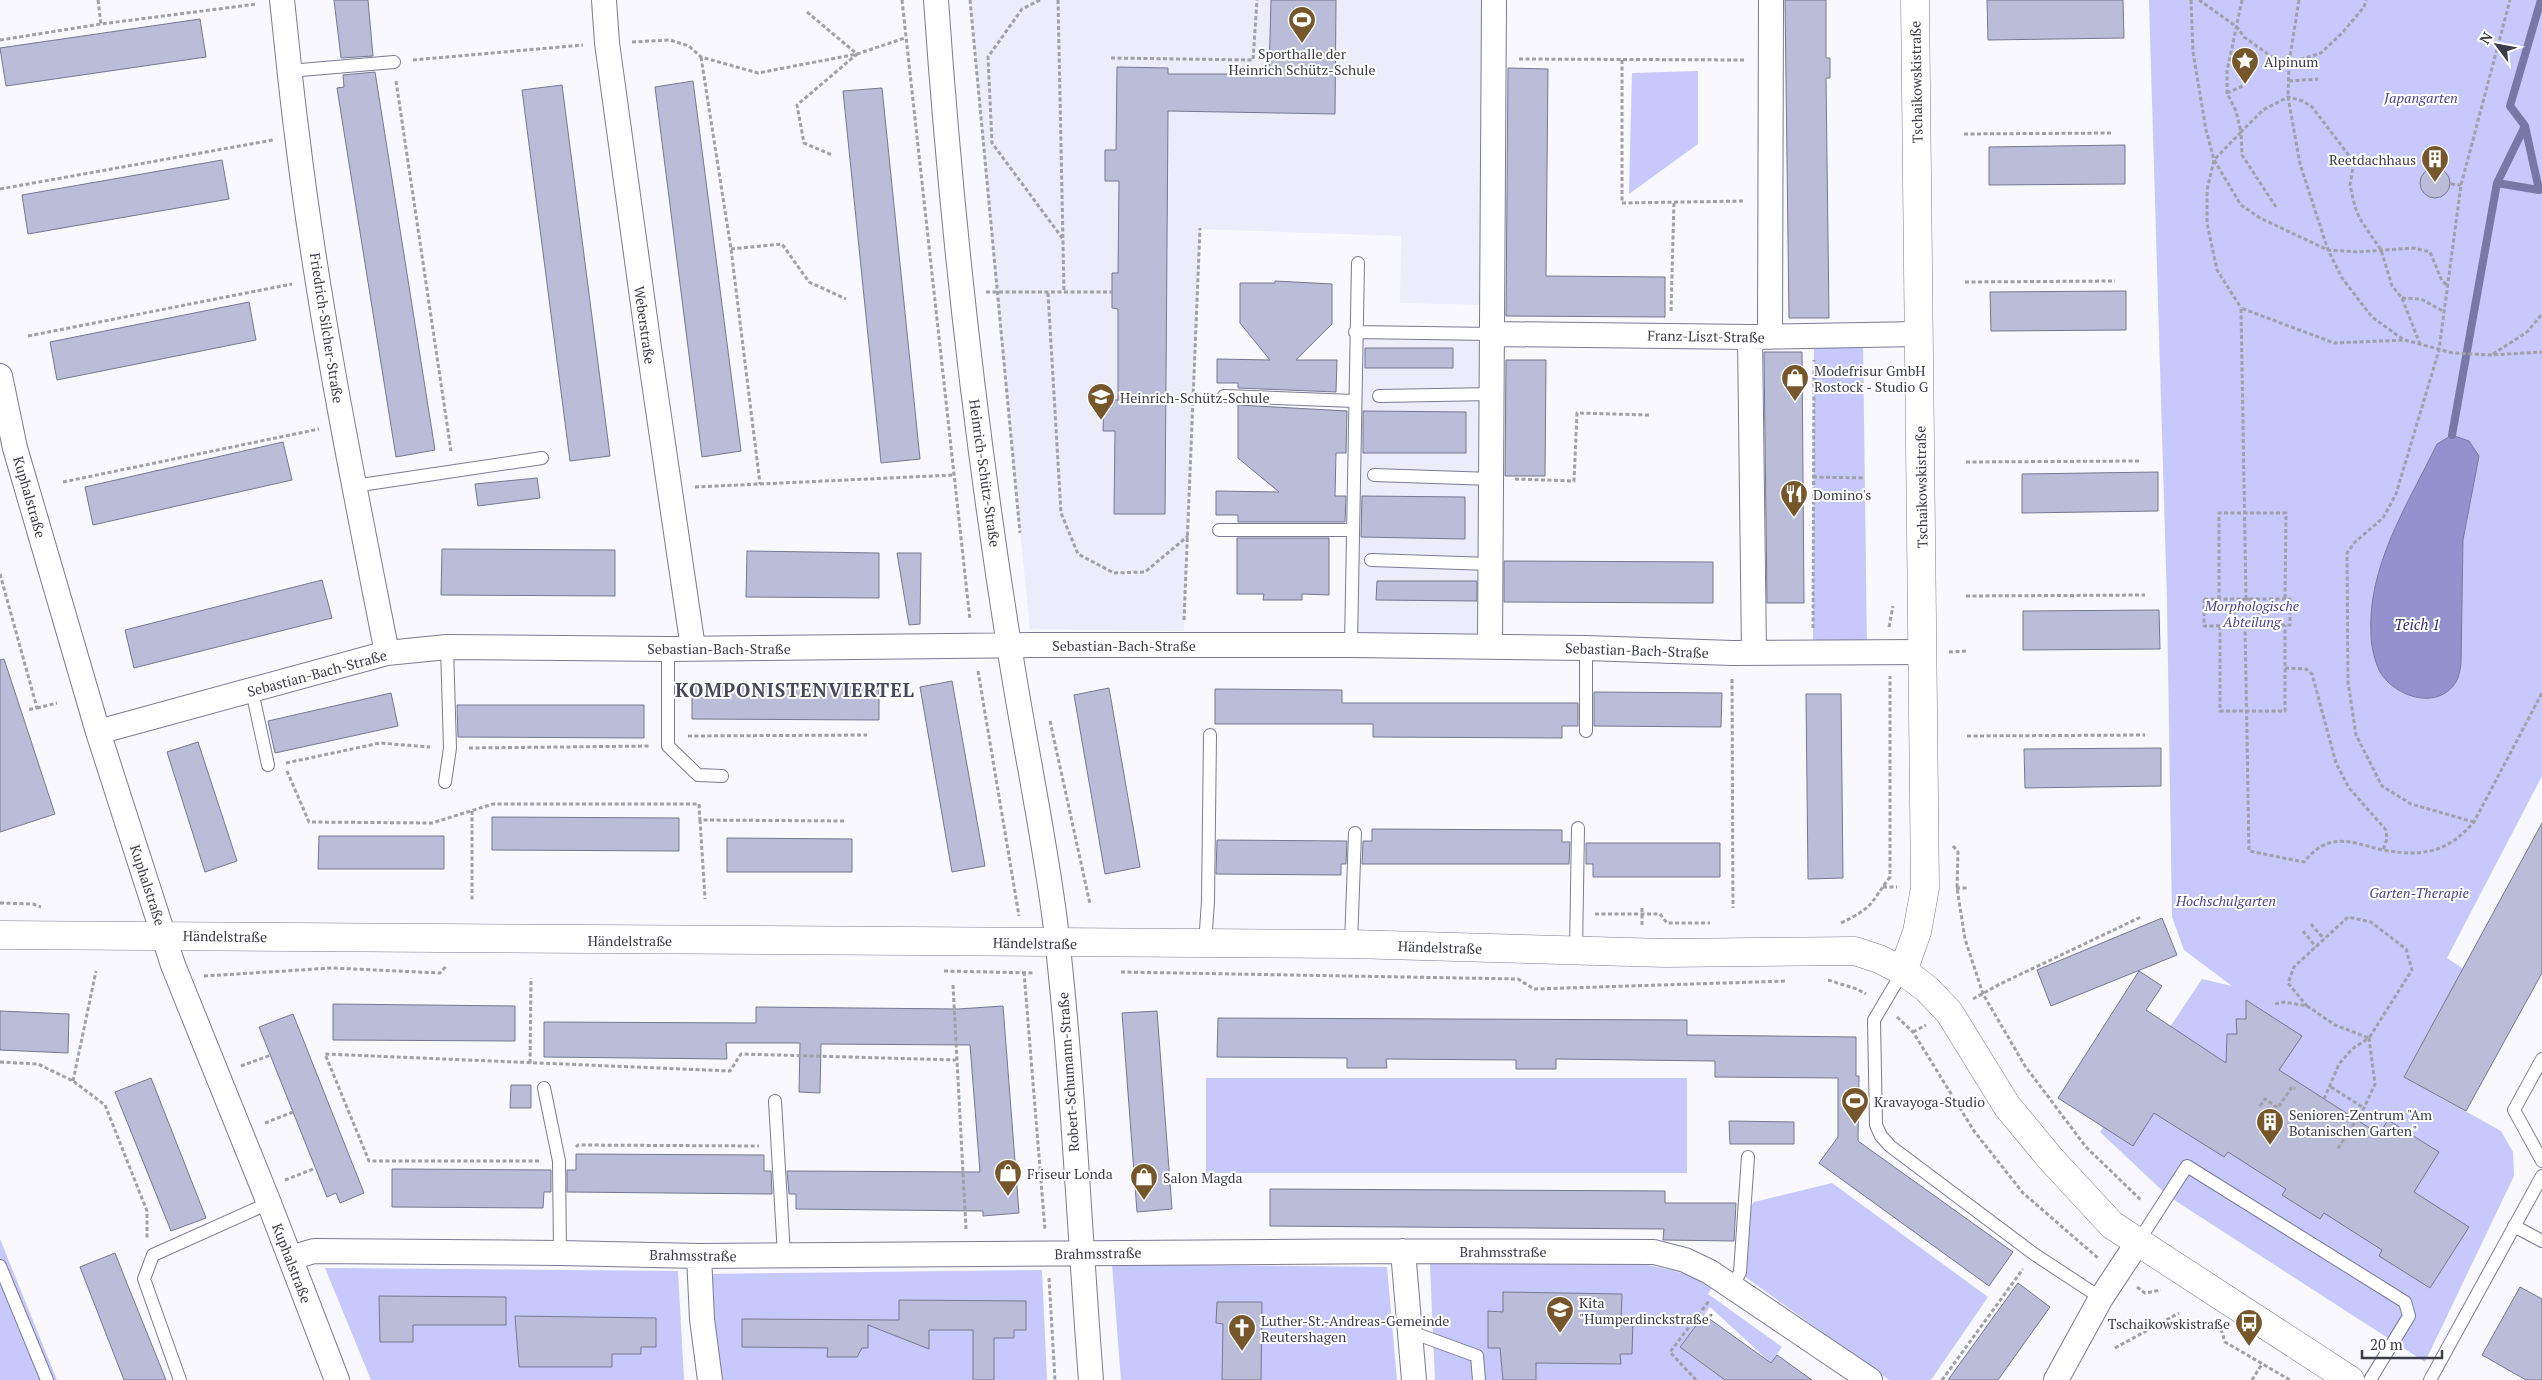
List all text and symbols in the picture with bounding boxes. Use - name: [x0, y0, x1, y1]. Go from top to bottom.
- sports icon: Sporthalle der Heinrich Schütz-Schule: [1287, 5, 1317, 44]
- north arrow: [2472, 20, 2522, 70]
- street label: Tschaikowskistraße: [1905, 21, 1927, 143]
- text: N: [2475, 28, 2497, 47]
- place label: Sporthalle der Heinrich Schütz-Schule: [1228, 44, 1376, 79]
- place icon: Alpinum: [2230, 46, 2260, 85]
- place label: Alpinum: [2264, 52, 2318, 71]
- park label: Japangarten: [2383, 88, 2458, 107]
- building icon: Reetdachhaus: [2420, 144, 2450, 183]
- place label: Reetdachhaus: [2329, 150, 2416, 169]
- street label: Friedrich-Silcher-Straße: [306, 251, 348, 405]
- street label: Weberstraße: [630, 285, 660, 365]
- street label: Franz-Liszt-Straße: [1647, 325, 1765, 347]
- place label: Modefrisur GmbH Rostock - Studio G: [1814, 361, 1929, 396]
- shop icon: Modefrisur GmbH Rostock - Studio G: [1780, 363, 1810, 402]
- school or university icon: Heinrich-Schütz-Schule: [1086, 382, 1116, 421]
- place label: Heinrich-Schütz-Schule: [1120, 388, 1270, 407]
- street label: Heinrich-Schütz-Straße: [965, 398, 1005, 548]
- street label: Tschaikowskistraße: [1910, 426, 1932, 548]
- street label: Kuphalstraße: [9, 454, 51, 540]
- restaurant icon: Domino's: [1779, 479, 1809, 518]
- place label: Domino's: [1813, 485, 1871, 504]
- park label: Morphologische Abteilung: [2204, 596, 2300, 631]
- water label: Teich 1: [2394, 614, 2440, 634]
- street label: Sebastian-Bach-Straße: [1052, 636, 1196, 655]
- street label: Sebastian-Bach-Straße: [1565, 638, 1709, 662]
- street label: Sebastian-Bach-Straße: [647, 639, 791, 658]
- street label: Sebastian-Bach-Straße: [245, 645, 389, 701]
- district label: KOMPONISTENVIERTEL: [675, 677, 915, 702]
- street label: Kuphalstraße: [126, 842, 170, 928]
- park label: Garten-Therapie: [2369, 883, 2469, 902]
- park label: Hochschulgarten: [2175, 891, 2276, 910]
- street label: Händelstraße: [183, 926, 267, 946]
- street label: Händelstraße: [588, 931, 672, 950]
- street label: Händelstraße: [993, 933, 1077, 953]
- street label: Händelstraße: [1398, 936, 1482, 958]
- street label: Robert-Schumann-Straße: [1053, 991, 1083, 1153]
- sports icon: Kravayoga-Studio: [1840, 1086, 1870, 1125]
- place label: Kravayoga-Studio: [1874, 1092, 1985, 1111]
- place label: Senioren-Zentrum "Am Botanischen Garten": [2289, 1105, 2432, 1140]
- building icon: Senioren-Zentrum "Am Botanischen Garten": [2255, 1107, 2285, 1146]
- shop icon: Friseur Londa: [993, 1158, 1023, 1197]
- shop icon: Salon Magda: [1129, 1162, 1159, 1201]
- place label: Friseur Londa: [1027, 1164, 1113, 1183]
- place label: Salon Magda: [1163, 1168, 1243, 1187]
- street label: Kuphalstraße: [268, 1220, 316, 1306]
- street label: Brahmsstraße: [1459, 1242, 1547, 1261]
- street label: Brahmsstraße: [1054, 1243, 1142, 1263]
- street label: Brahmsstraße: [649, 1245, 737, 1265]
- place label: Kita "Humperdinckstraße": [1579, 1293, 1713, 1328]
- school or university icon: Kita "Humperdinckstraße": [1545, 1295, 1575, 1334]
- bus stop icon: Tschaikowskistraße: [2234, 1308, 2264, 1347]
- place label: Luther-St.-Andreas-Gemeinde Reutershagen: [1261, 1311, 1449, 1346]
- church icon: Luther-St.-Andreas-Gemeinde Reutershagen: [1227, 1313, 1257, 1352]
- place label: Tschaikowskistraße: [2108, 1314, 2230, 1333]
- scale bar: [2362, 1328, 2442, 1360]
- text: 20 m: [2370, 1334, 2403, 1354]

